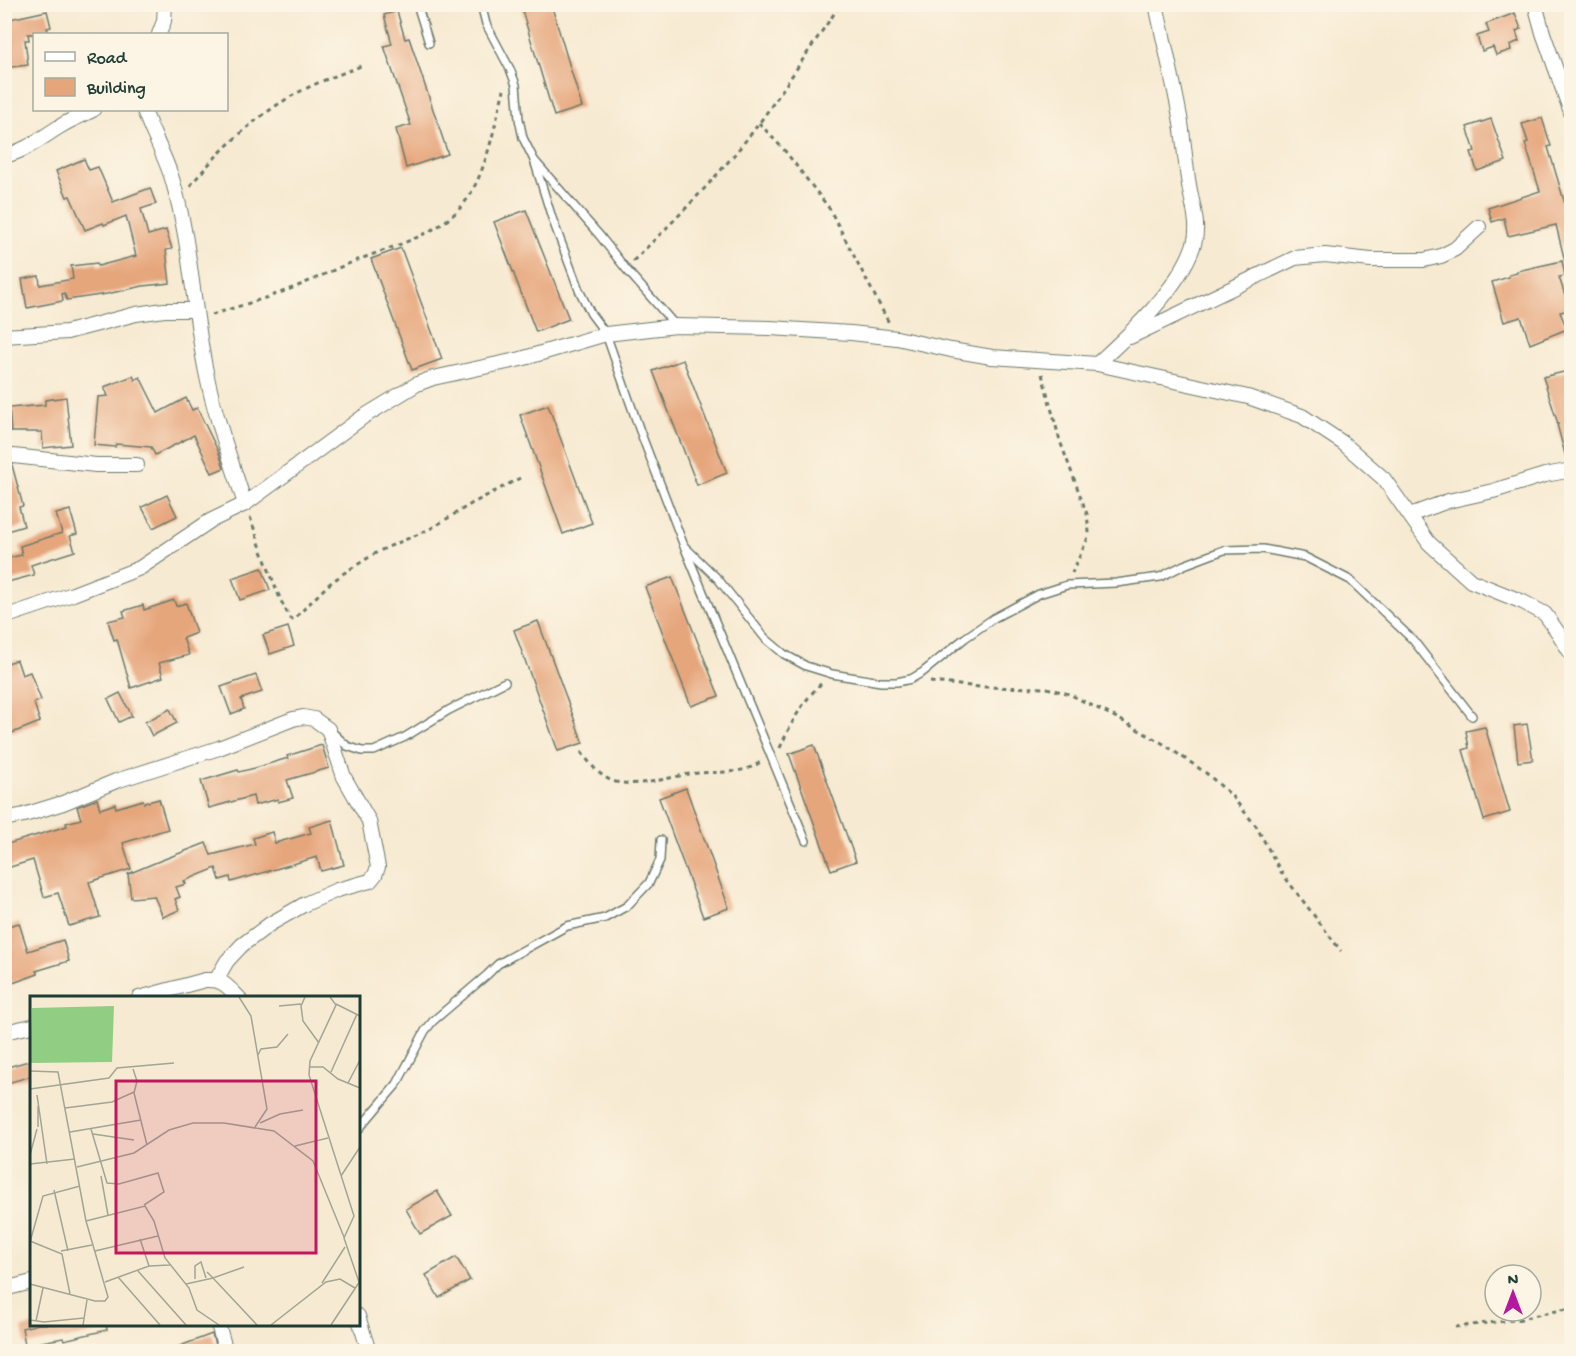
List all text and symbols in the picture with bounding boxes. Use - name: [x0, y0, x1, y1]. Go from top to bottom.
- legend: [33, 33, 228, 111]
- text: Road: [87, 49, 128, 70]
- text: Building: [86, 79, 146, 100]
- inset map: [30, 996, 360, 1326]
- north arrow: [1483, 1263, 1543, 1323]
- text: N: [1508, 1272, 1519, 1291]

